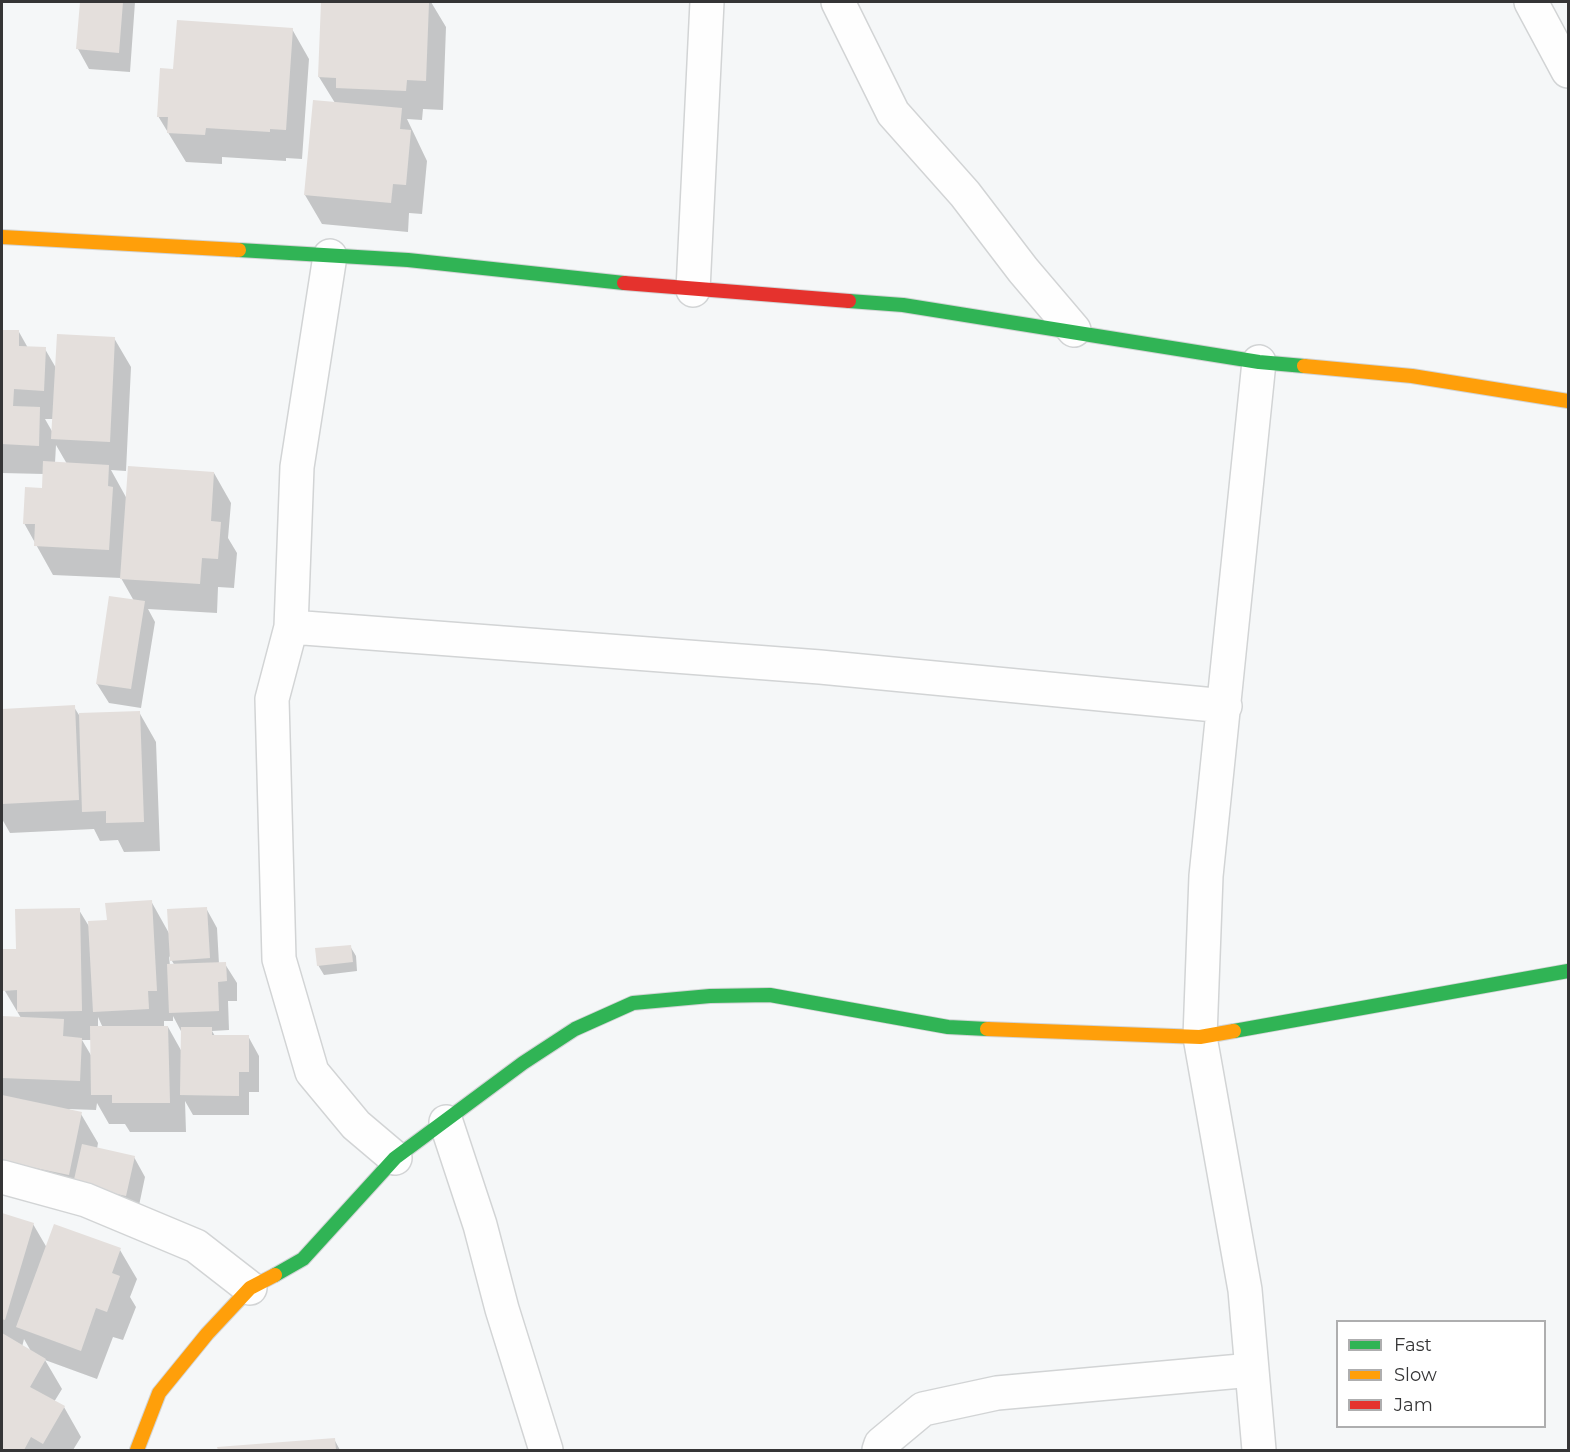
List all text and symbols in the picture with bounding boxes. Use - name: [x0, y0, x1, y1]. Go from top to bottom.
- legend: [1336, 1320, 1546, 1428]
- text: Fast: [1394, 1334, 1432, 1356]
- text: Slow: [1394, 1364, 1437, 1386]
- text: Jam: [1394, 1394, 1433, 1416]

